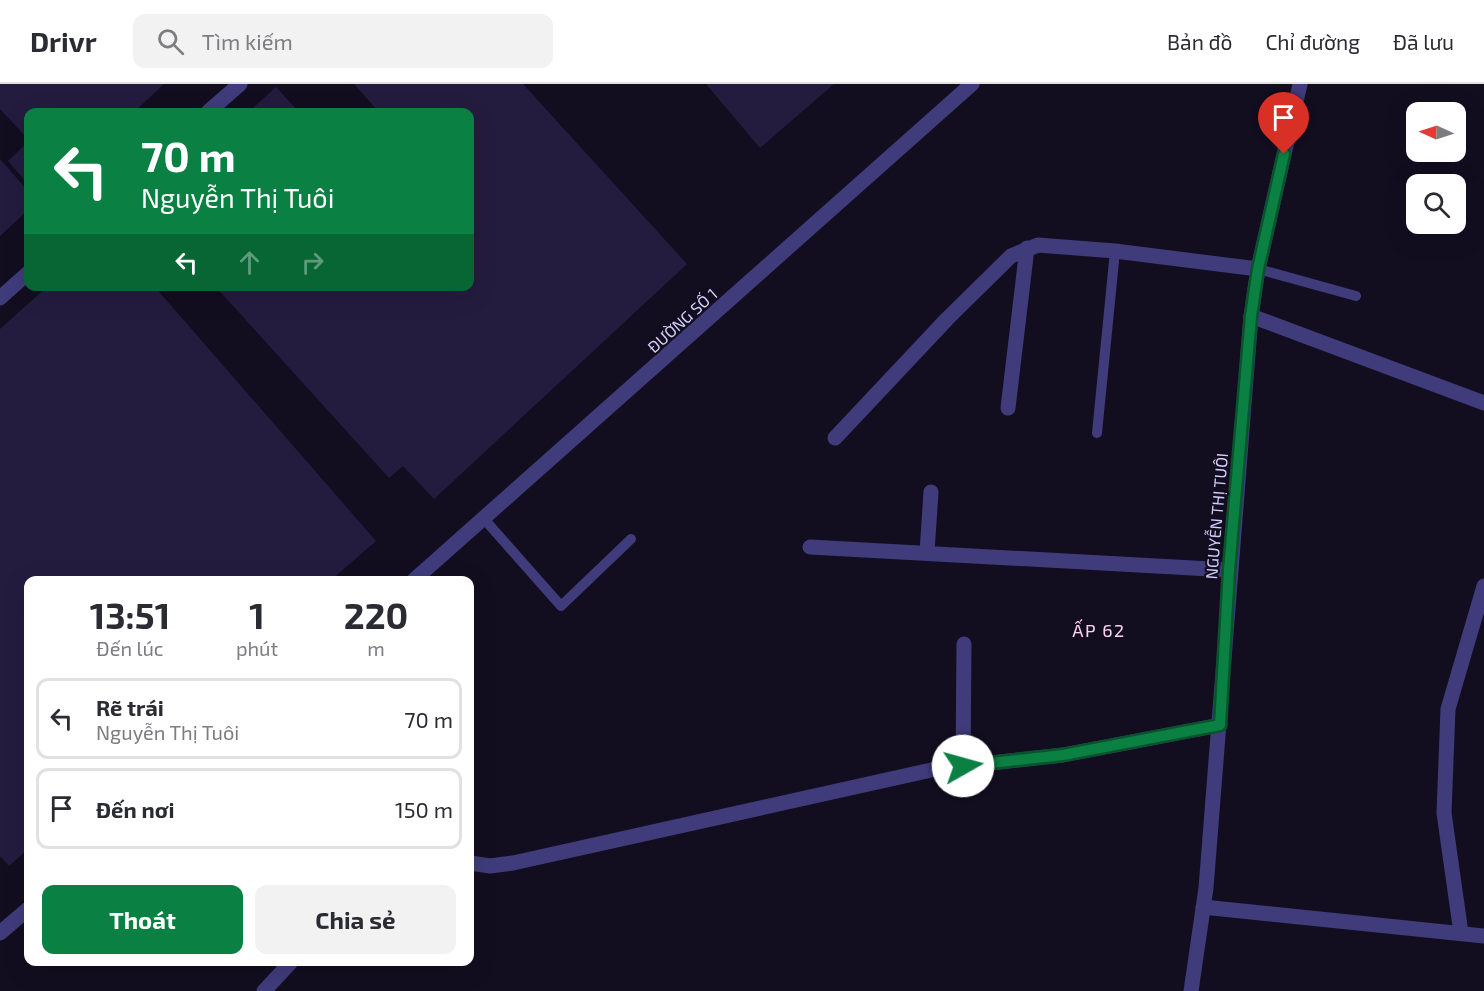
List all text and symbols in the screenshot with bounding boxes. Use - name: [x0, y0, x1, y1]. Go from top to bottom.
- search box: [133, 14, 553, 68]
- text: Drivr: [30, 24, 97, 58]
- icon: search: [154, 25, 187, 58]
- text: Tìm kiếm: [202, 28, 293, 54]
- text: Bản đồ: [1167, 29, 1232, 54]
- text: Chỉ đường: [1265, 29, 1360, 54]
- text: Đã lưu: [1393, 29, 1454, 54]
- pin: [1258, 92, 1309, 154]
- icon: arrive: [1267, 101, 1300, 134]
- north arrow: [1406, 102, 1466, 162]
- map controls: [1406, 102, 1466, 234]
- text: 70 m: [141, 130, 236, 180]
- icon: left: [42, 132, 120, 210]
- button: search: [1406, 174, 1466, 234]
- text: Nguyễn Thị Tuôi: [141, 181, 334, 213]
- icon: left: [170, 246, 203, 279]
- icon: ahead: [233, 246, 266, 279]
- icon: right: [296, 246, 329, 279]
- street label: ĐƯỜNG SỐ 1: [643, 283, 721, 356]
- street label: NGUYỄN THỊ TUÔI: [1200, 452, 1231, 580]
- text: 13:51: [90, 593, 170, 636]
- text: 1: [249, 593, 265, 636]
- text: 220: [344, 593, 408, 636]
- district label: ẤP 62: [1072, 619, 1126, 641]
- text: Đến lúc: [96, 636, 164, 660]
- text: phút: [236, 636, 278, 660]
- text: m: [367, 636, 385, 660]
- text: Rẽ trái: [96, 694, 164, 720]
- icon: left: [45, 702, 78, 735]
- text: 70 m: [404, 706, 453, 732]
- text: Nguyễn Thị Tuôi: [96, 720, 239, 744]
- position arrow: [931, 734, 995, 798]
- icon: arrive: [45, 792, 78, 825]
- text: Đến nơi: [96, 796, 174, 822]
- text: 150 m: [395, 796, 453, 822]
- button: Thoát: [42, 885, 243, 954]
- button: Chia sẻ: [255, 885, 456, 954]

